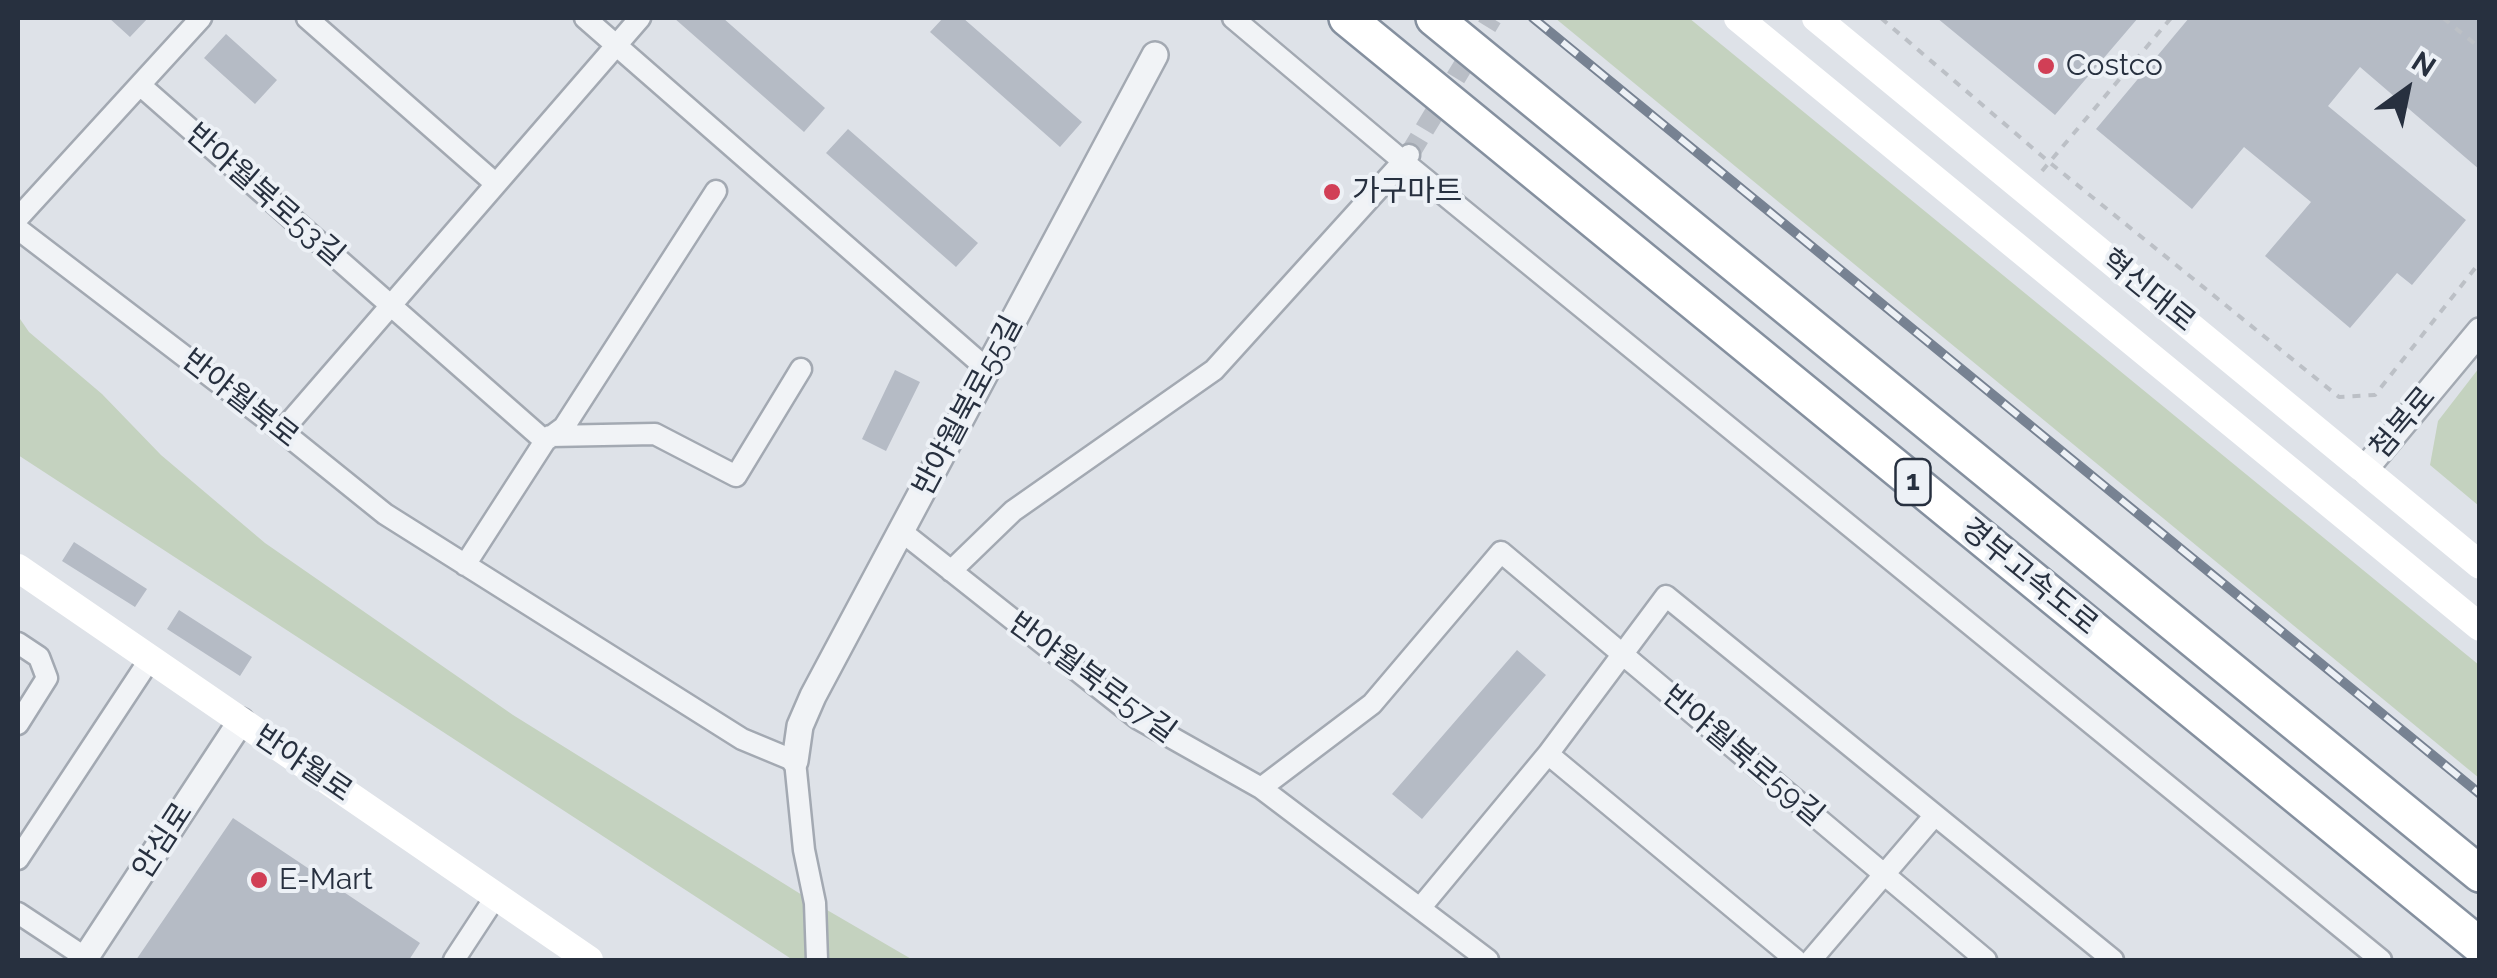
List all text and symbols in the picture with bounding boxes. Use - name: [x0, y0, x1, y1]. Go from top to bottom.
- north arrow: [2357, 40, 2457, 140]
- text: N: [2406, 45, 2442, 84]
- place label: Costco: [2066, 48, 2163, 84]
- marker: Costco: [2035, 55, 2057, 77]
- street label: 반야월북로53길: [178, 116, 352, 274]
- place label: 가구마트: [1352, 174, 1462, 210]
- marker: 가구마트: [1321, 181, 1343, 203]
- street label: 혁신대로: [2094, 242, 2202, 340]
- street label: 반야월북로55길: [906, 310, 1030, 502]
- street label: 반야월북로: [175, 342, 305, 456]
- street label: 첨복로: [2363, 380, 2443, 466]
- road number: 1: [1896, 459, 1930, 505]
- street label: 경부고속도로: [1953, 511, 2105, 643]
- street label: 반야월북로57길: [1001, 605, 1183, 751]
- street label: 반야월북로59길: [1655, 678, 1831, 834]
- street label: 반야월로: [247, 718, 359, 810]
- street label: 안심로: [125, 796, 201, 886]
- place label: E-Mart: [279, 862, 373, 898]
- marker: E-Mart: [248, 869, 270, 891]

